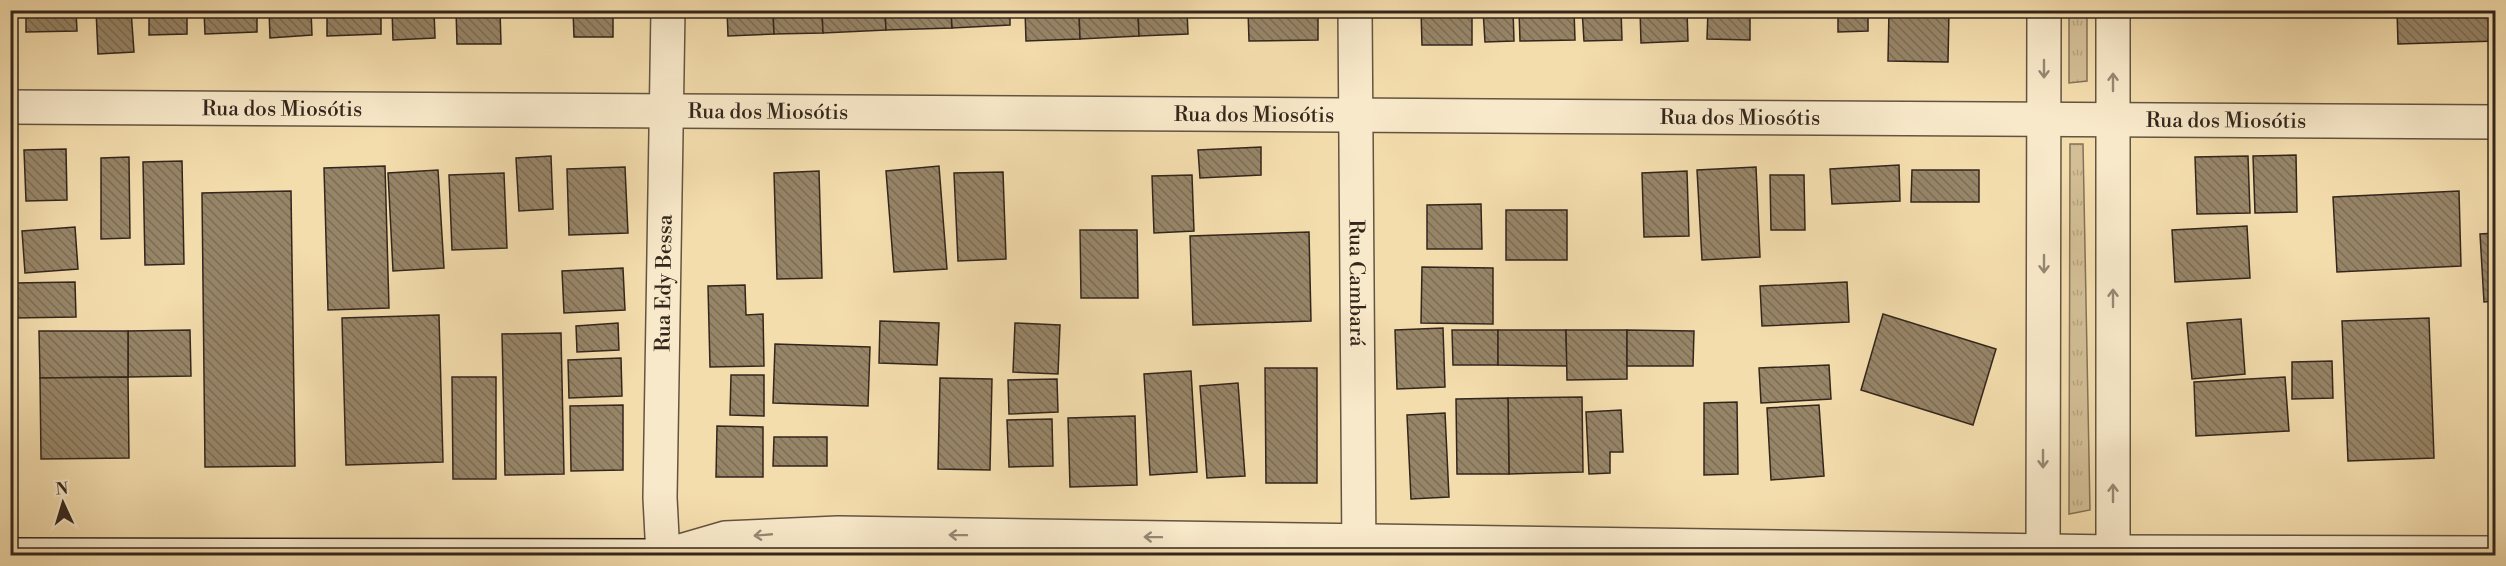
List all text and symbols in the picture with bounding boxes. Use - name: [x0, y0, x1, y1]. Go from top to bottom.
- one-way arrow: [2038, 58, 2050, 78]
- one-way arrow: [2107, 73, 2119, 93]
- street label: Rua dos Miosótis: [202, 96, 362, 123]
- street label: Rua dos Miosótis: [688, 99, 848, 126]
- street label: Rua dos Miosótis: [1174, 102, 1334, 129]
- street label: Rua dos Miosótis: [1660, 105, 1820, 132]
- street label: Rua dos Miosótis: [2146, 108, 2306, 135]
- street label: Rua Edy Bessa: [650, 214, 679, 352]
- street label: Rua Cambará: [1343, 219, 1369, 347]
- one-way arrow: [2038, 253, 2050, 273]
- one-way arrow: [2107, 289, 2119, 309]
- one-way arrow: [2037, 448, 2049, 468]
- north arrow: [33, 473, 93, 533]
- text: N: [55, 479, 69, 499]
- one-way arrow: [2107, 484, 2119, 504]
- one-way arrow: [949, 529, 969, 540]
- one-way arrow: [754, 530, 774, 541]
- one-way arrow: [1144, 531, 1164, 543]

